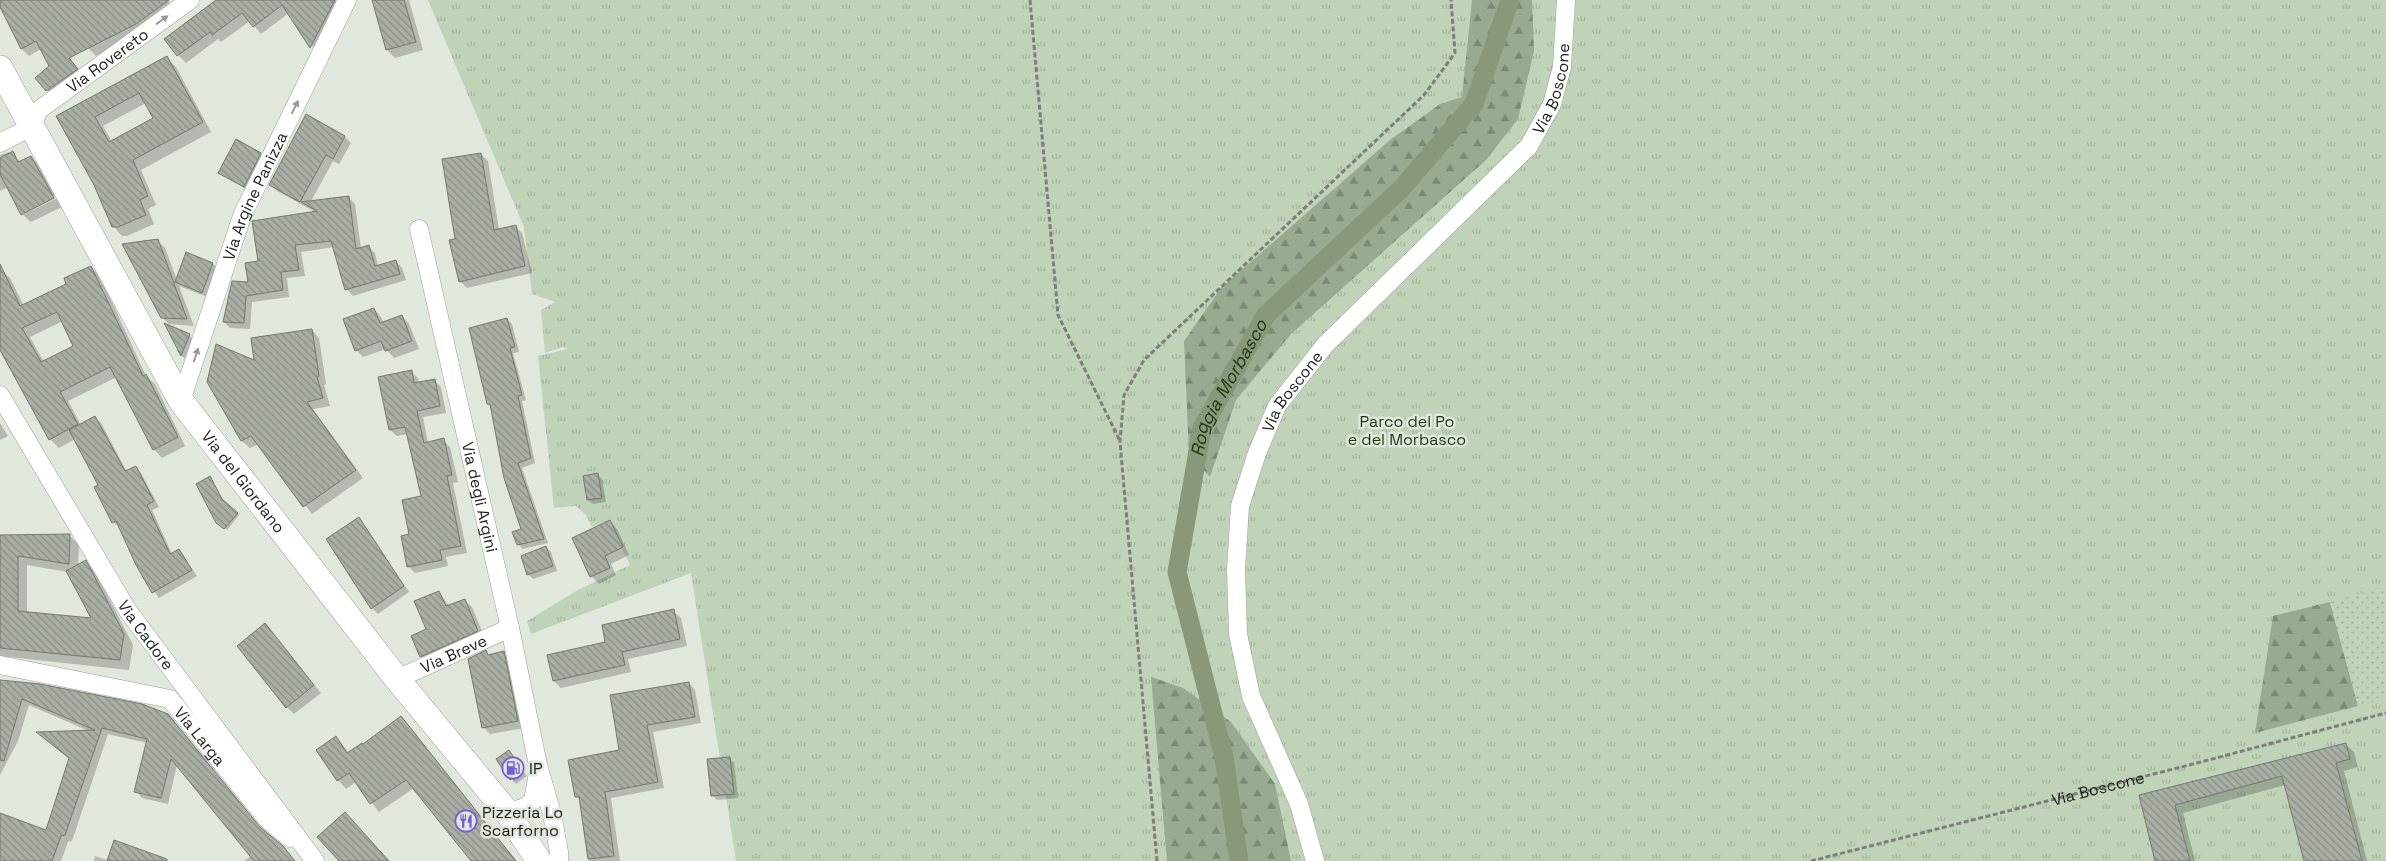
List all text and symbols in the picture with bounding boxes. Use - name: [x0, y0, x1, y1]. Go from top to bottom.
- one-way arrow: [155, 15, 169, 25]
- street label: Via Rovereto: [62, 24, 153, 98]
- street label: Via Boscone: [1528, 42, 1574, 138]
- one-way arrow: [291, 100, 299, 114]
- street label: Via Argine Panizza: [218, 128, 292, 263]
- water label: Roggia Morbasco: [1185, 314, 1273, 458]
- one-way arrow: [193, 347, 200, 362]
- street label: Via Boscone: [1257, 347, 1328, 435]
- park label: Parco del Po e del Morbasco: [1348, 411, 1466, 450]
- street label: Via del Giordano: [197, 426, 290, 537]
- street label: Via degli Argini: [457, 440, 502, 555]
- street label: Via Cadore: [113, 596, 178, 674]
- street label: Via Breve: [417, 630, 490, 678]
- street label: Via Larga: [169, 702, 230, 770]
- fuel station icon: IP: [501, 756, 525, 780]
- place label: IP: [529, 758, 543, 779]
- street label: Via Boscone: [2049, 767, 2147, 810]
- place label: Pizzeria Lo Scarforno: [482, 802, 563, 841]
- restaurant icon: Pizzeria Lo Scarforno: [454, 809, 478, 833]

